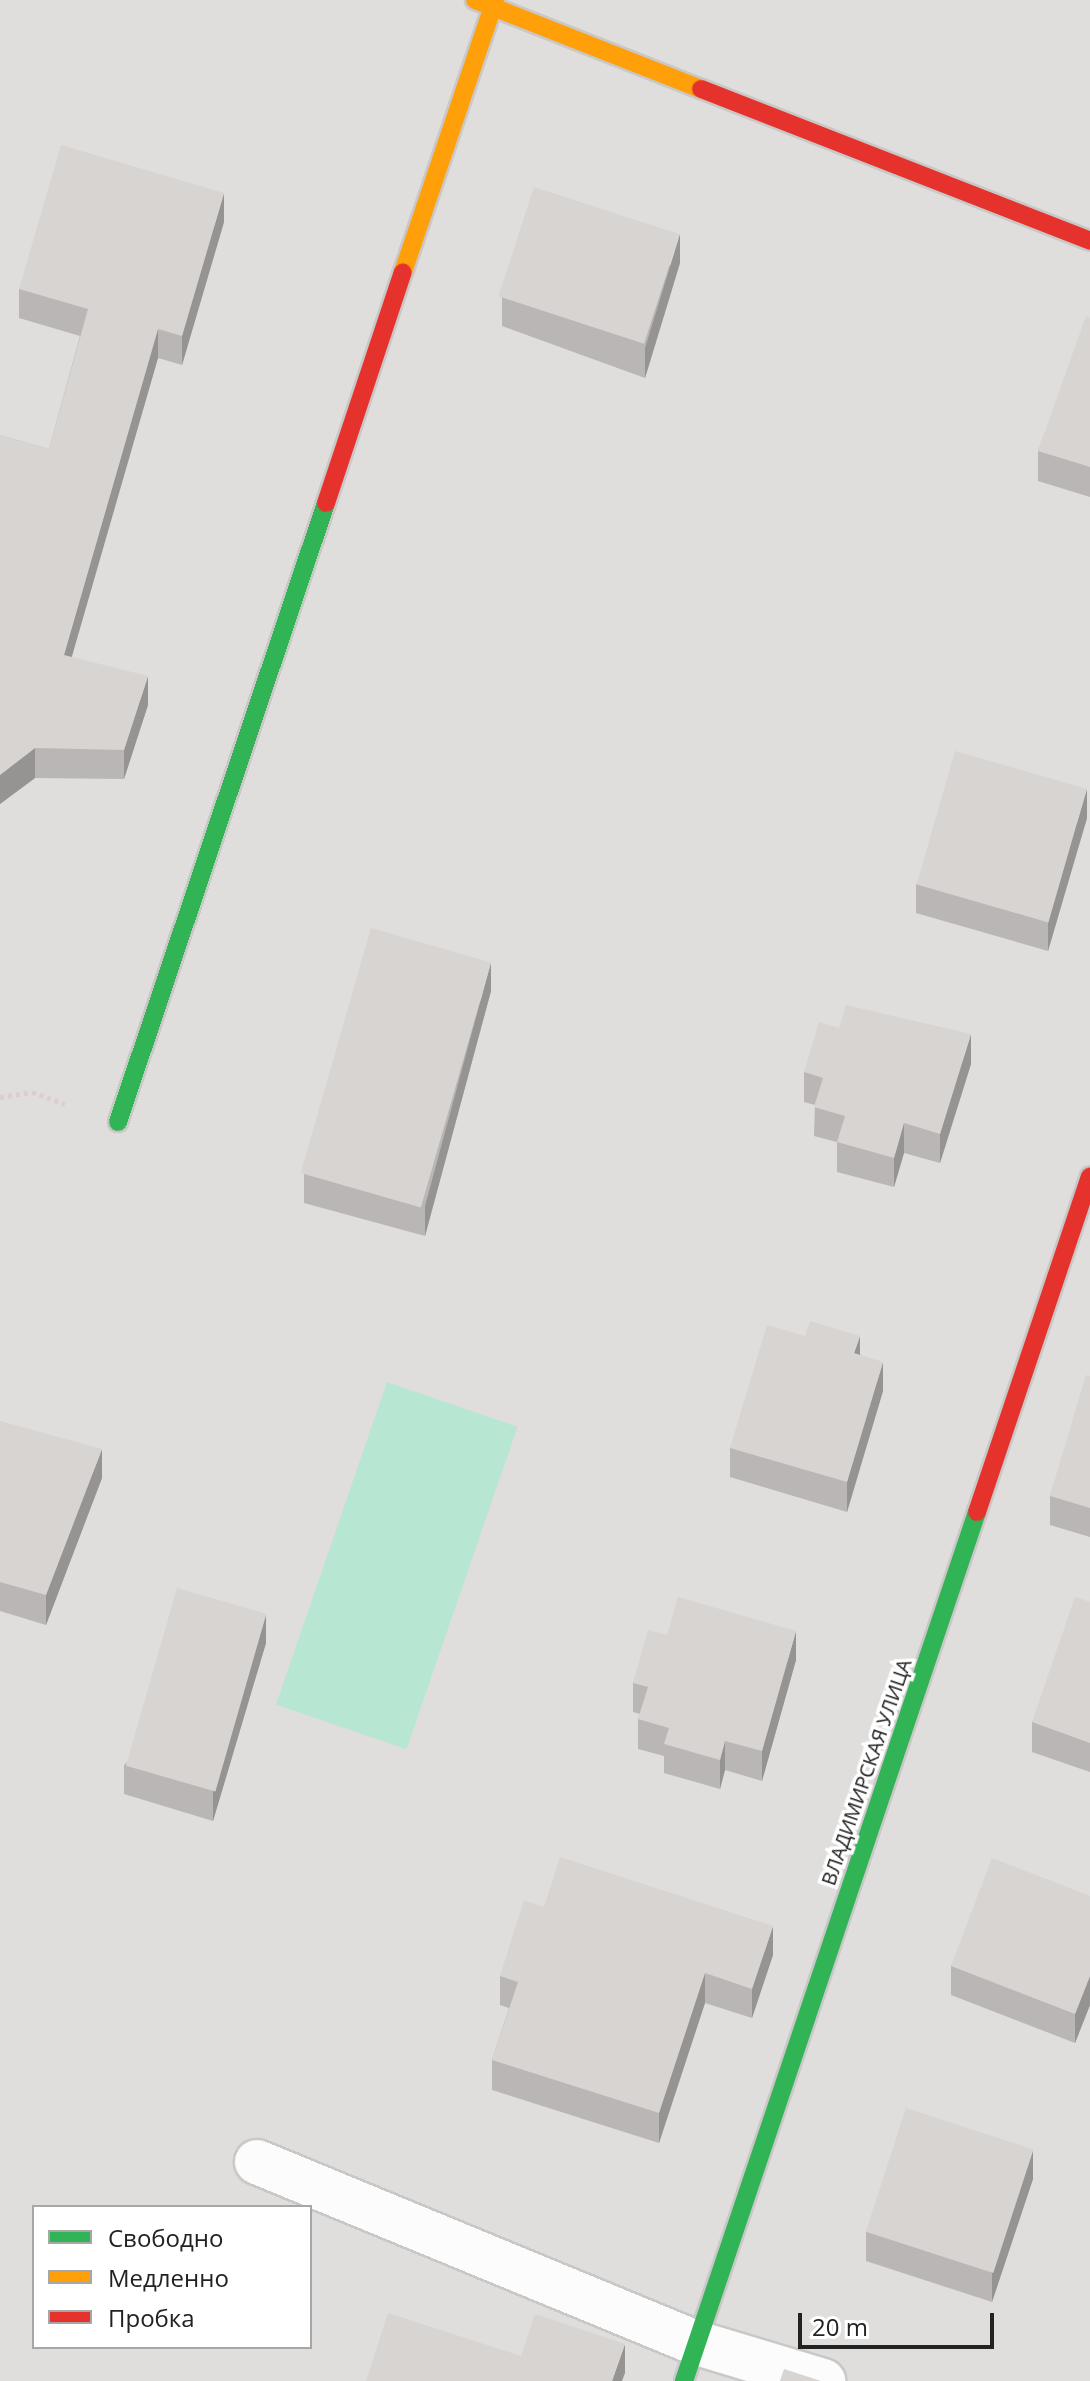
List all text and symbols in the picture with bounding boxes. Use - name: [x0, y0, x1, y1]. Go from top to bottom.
- street label: ВЛАДИМИРСКАЯ УЛИЦА: [816, 1656, 916, 1888]
- legend: [32, 2205, 312, 2349]
- text: Свободно: [108, 2221, 223, 2254]
- text: Медленно: [108, 2261, 229, 2294]
- scale bar: [802, 2297, 998, 2347]
- text: Пробка: [108, 2301, 195, 2334]
- text: 20 m: [812, 2310, 868, 2343]

